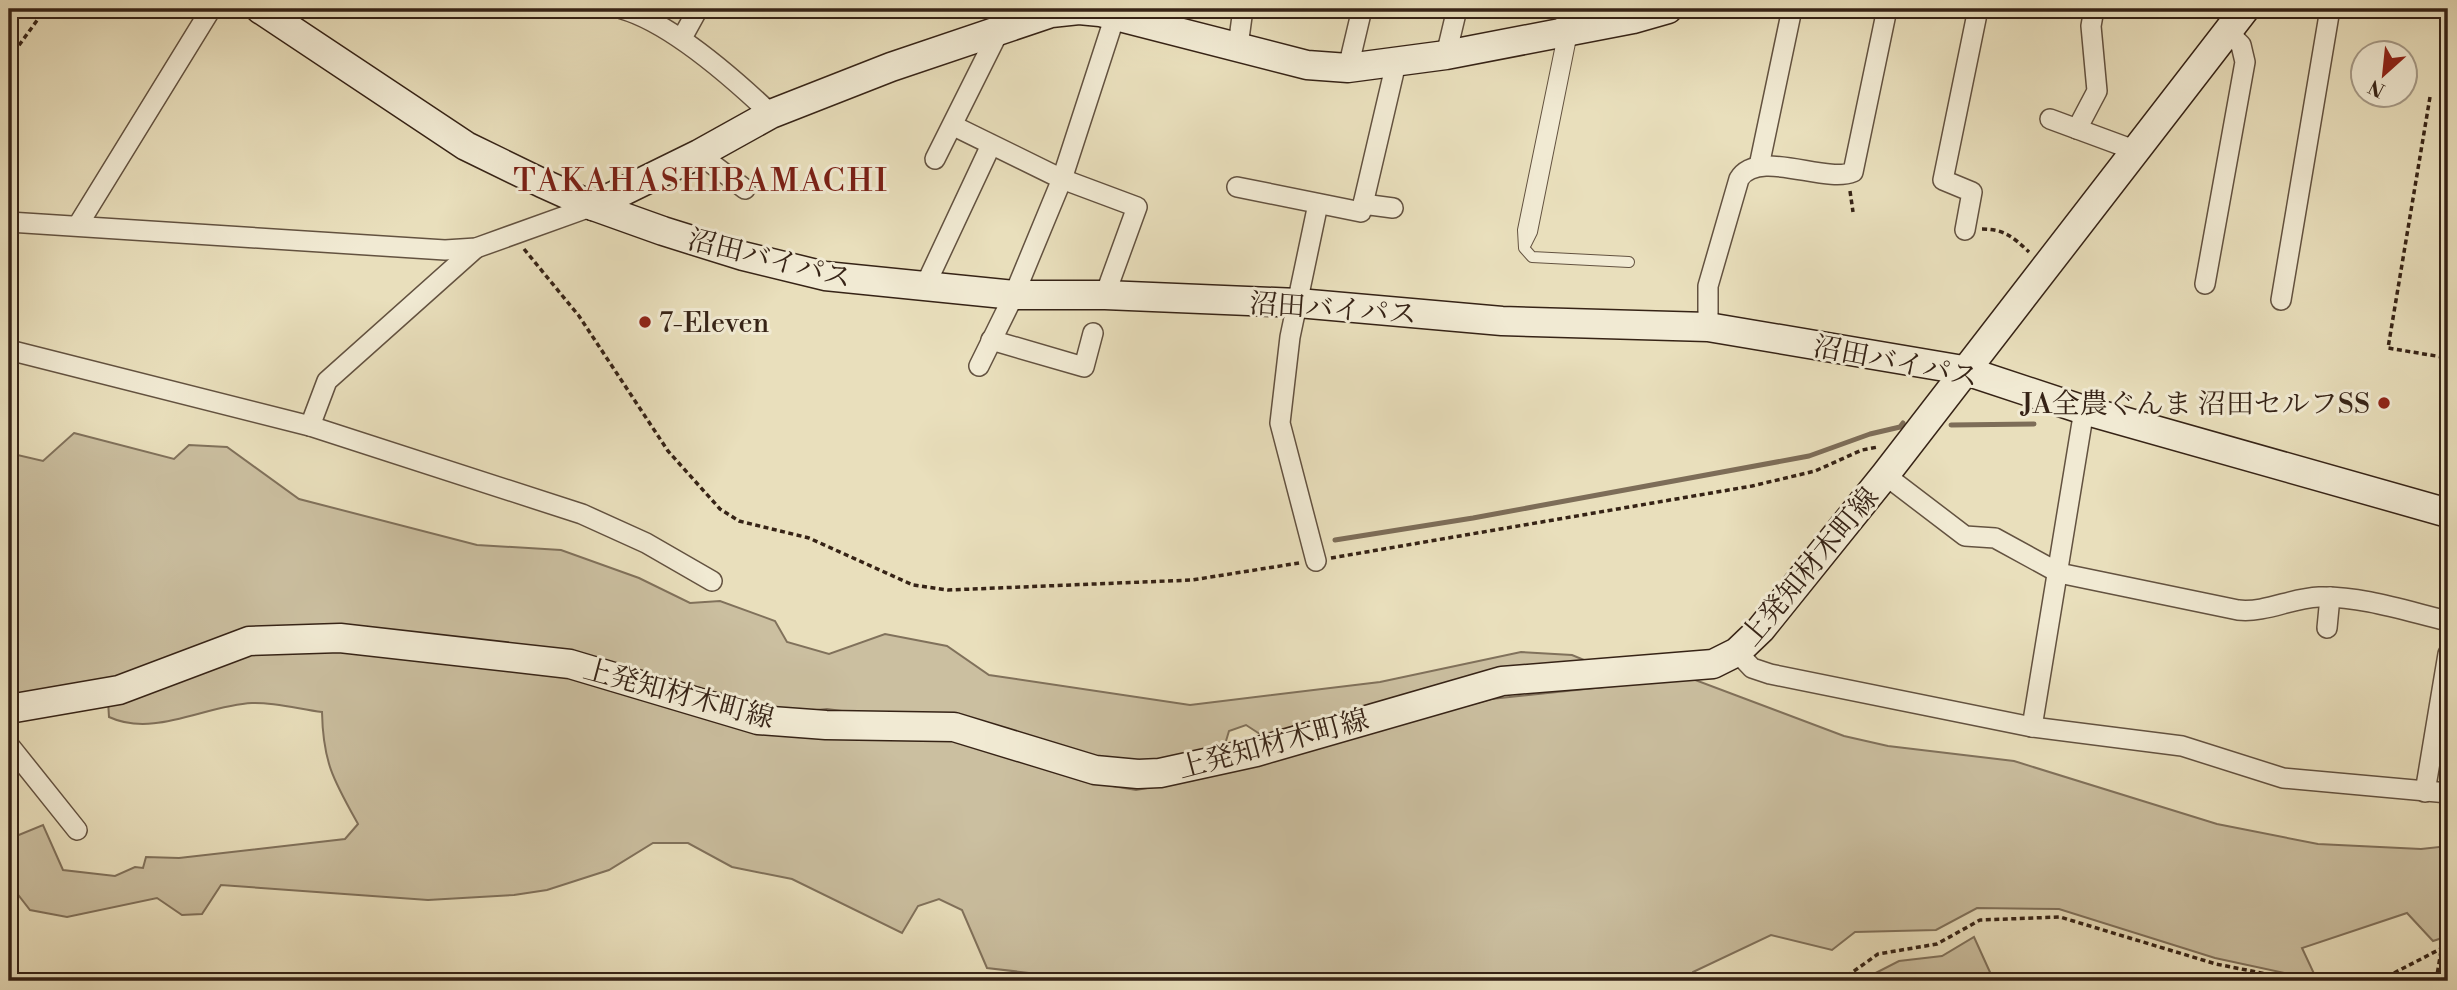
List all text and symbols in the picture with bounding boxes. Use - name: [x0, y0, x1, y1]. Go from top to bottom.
- north arrow: [2348, 38, 2418, 108]
- text: N: [2365, 74, 2389, 102]
- district label: TAKAHASHIBAMACHI: [513, 161, 889, 201]
- street label: 沼田バイパス: [684, 222, 855, 297]
- street label: 沼田バイパス: [1248, 286, 1418, 333]
- place label: 7-Eleven: [659, 306, 770, 341]
- marker: 7-Eleven: [637, 314, 653, 330]
- street label: 沼田バイパス: [1810, 329, 1981, 396]
- place label: JA全農ぐんま 沼田セルフSS: [2020, 387, 2370, 422]
- marker: JA全農ぐんま 沼田セルフSS: [2376, 395, 2392, 411]
- street label: 上発知材木町線: [1734, 481, 1887, 653]
- street label: 上発知材木町線: [579, 652, 778, 737]
- street label: 上発知材木町線: [1174, 702, 1373, 787]

